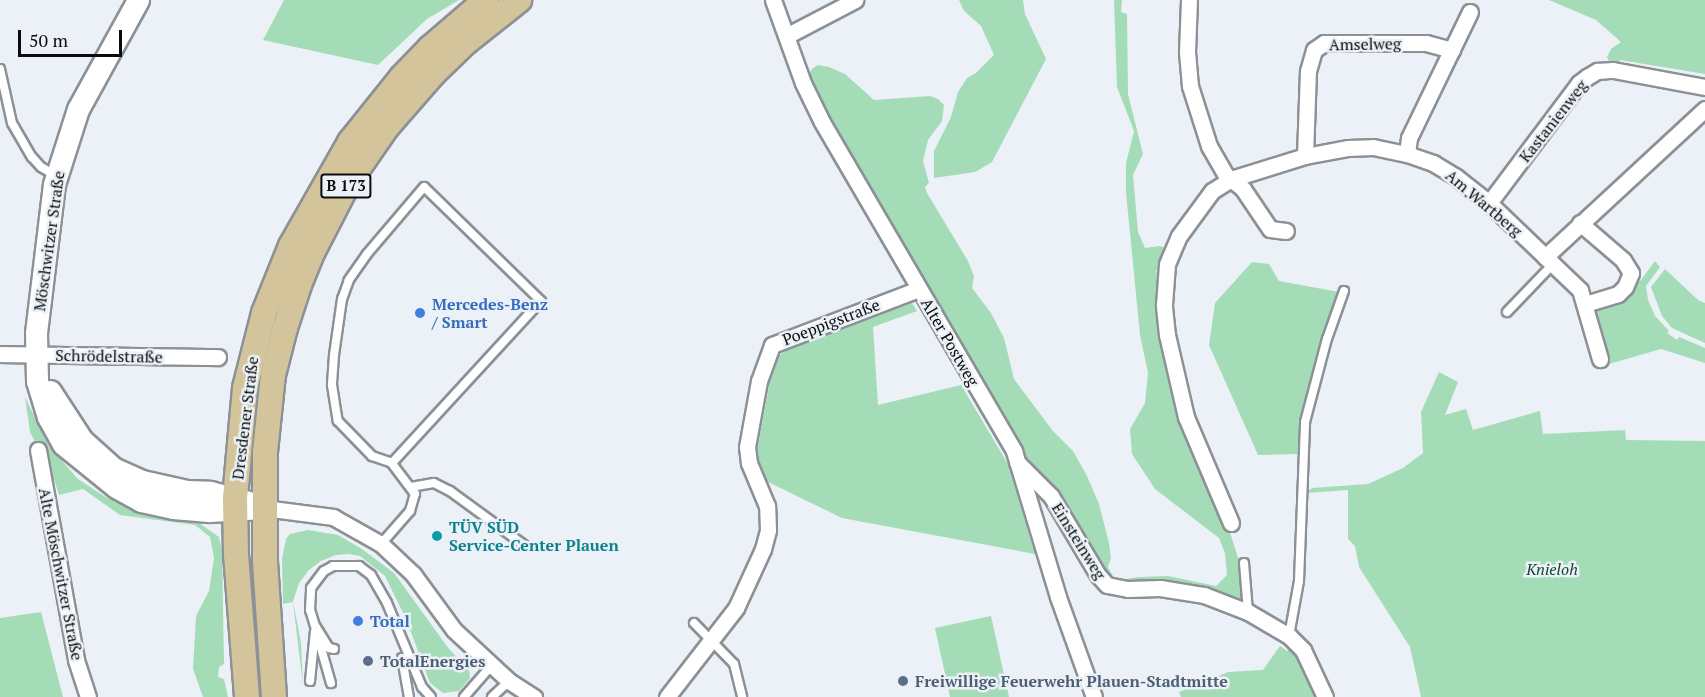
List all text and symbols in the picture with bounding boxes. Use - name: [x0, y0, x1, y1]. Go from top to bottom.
- scale bar: [21, 18, 124, 56]
- text: 50 m: [29, 28, 68, 52]
- street label: Amselweg: [1329, 34, 1401, 54]
- street label: Kastanienweg: [1515, 76, 1591, 166]
- street label: Am Wartberg: [1442, 165, 1526, 241]
- street label: Möschwitzer Straße: [30, 170, 68, 312]
- road number: B 173: [319, 174, 373, 198]
- place label: Mercedes-Benz / Smart: [432, 294, 548, 332]
- street label: Poeppigstraße: [780, 295, 882, 349]
- street label: Alter Postweg: [917, 295, 983, 389]
- marker: Mercedes-Benz / Smart: [413, 306, 427, 320]
- street label: Schrödelstraße: [55, 345, 163, 367]
- street label: Dresdener Straße: [228, 355, 262, 481]
- street label: Alte Möschwitzer Straße: [35, 486, 87, 662]
- street label: Einsteinweg: [1048, 499, 1110, 583]
- place label: TÜV SÜD Service-Center Plauen: [449, 517, 619, 555]
- marker: TÜV SÜD Service-Center Plauen: [430, 529, 444, 543]
- park label: Knieloh: [1526, 559, 1578, 579]
- place label: Total: [370, 611, 410, 631]
- marker: Total: [351, 614, 365, 628]
- place label: TotalEnergies: [380, 651, 485, 671]
- marker: TotalEnergies: [361, 654, 375, 668]
- place label: Freiwillige Feuerwehr Plauen-Stadtmitte: [915, 671, 1228, 691]
- marker: Freiwillige Feuerwehr Plauen-Stadtmitte: [896, 674, 910, 688]

